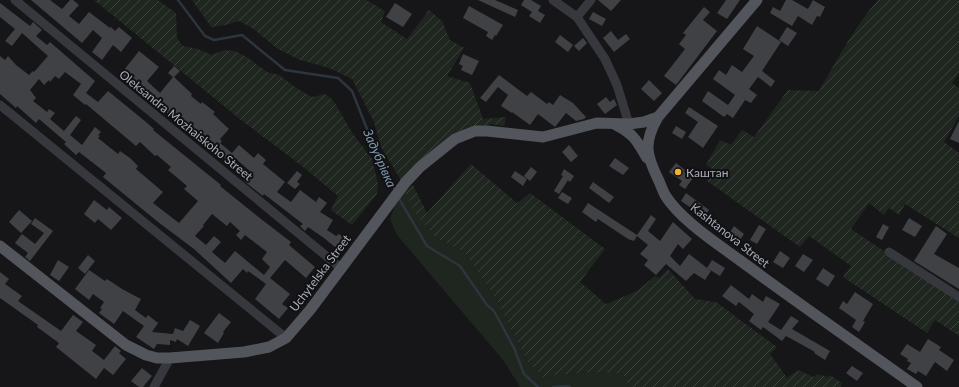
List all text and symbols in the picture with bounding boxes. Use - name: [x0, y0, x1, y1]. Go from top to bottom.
- street label: Oleksandra Mozhaiskoho Street: [116, 67, 256, 184]
- water label: Задубрівка: [360, 125, 400, 190]
- place label: Каштан: [686, 165, 729, 180]
- marker: Каштан: [673, 167, 683, 177]
- street label: Kashtanova Street: [688, 200, 773, 271]
- street label: Uchytelska Street: [286, 231, 354, 314]

